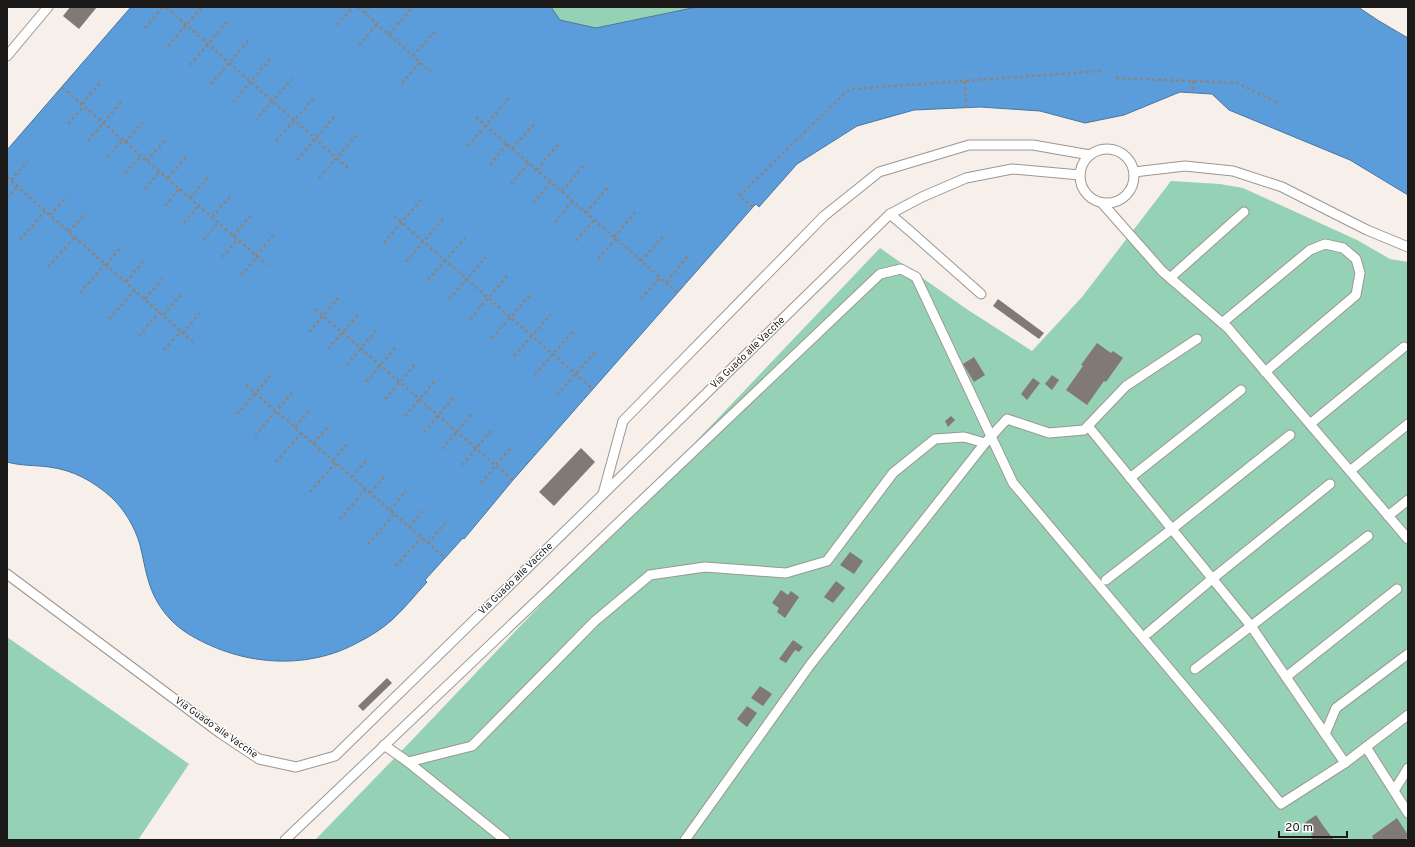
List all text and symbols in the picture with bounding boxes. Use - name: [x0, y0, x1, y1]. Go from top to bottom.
- street label: Via Guado alle Vacche: [708, 314, 788, 392]
- street label: Via Guado alle Vacche: [476, 540, 556, 618]
- street label: Via Guado alle Vacche: [172, 694, 260, 762]
- scale bar: [1279, 813, 1347, 839]
- text: 20 m: [1285, 820, 1313, 836]

